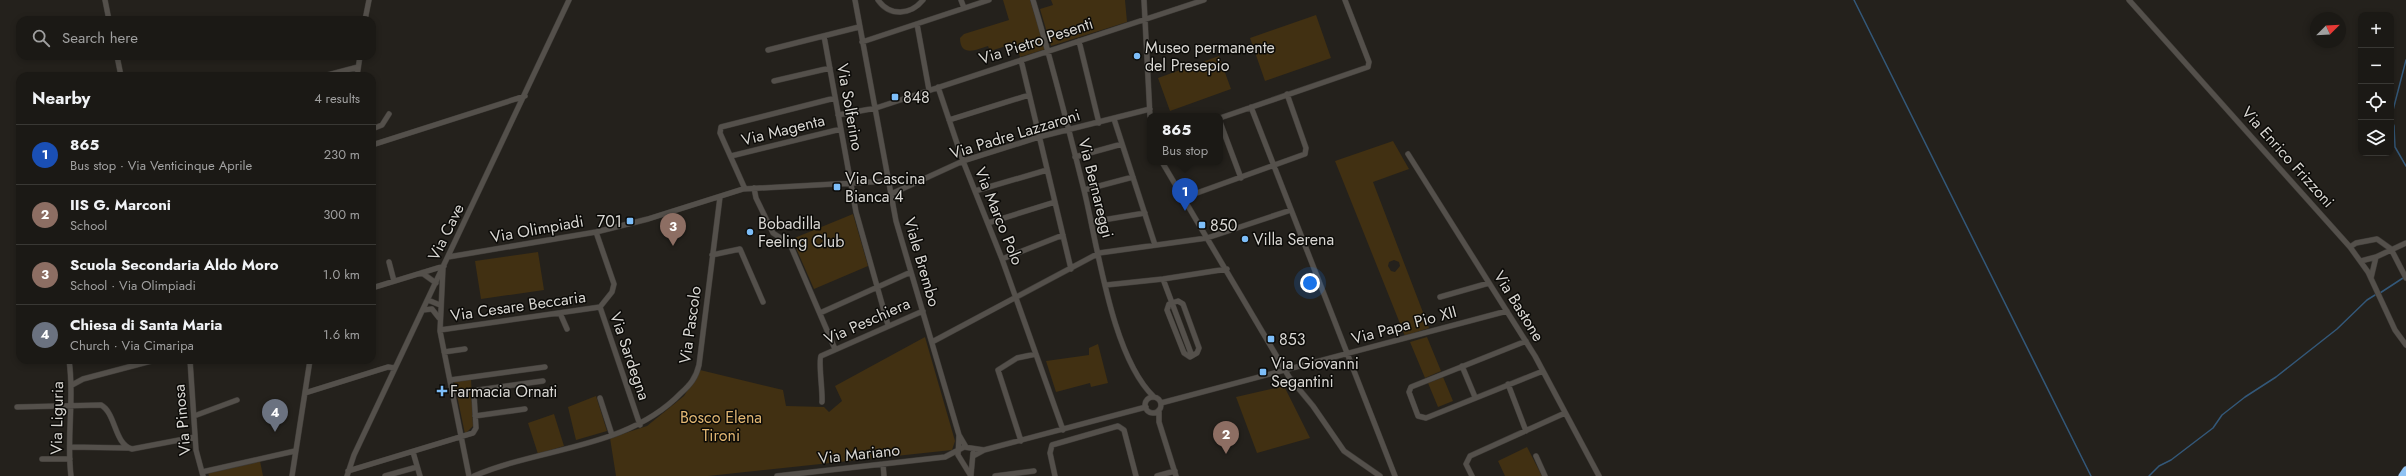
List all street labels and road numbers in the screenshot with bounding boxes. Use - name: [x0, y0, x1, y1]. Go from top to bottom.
- street label: Via Pietro Pesenti: [976, 12, 1096, 70]
- street label: Via Solferino: [831, 62, 869, 153]
- street label: Via Enrico Frizzoni: [2236, 101, 2340, 213]
- street label: Via Padre Lazzaroni: [947, 103, 1083, 165]
- street label: Via Magenta: [739, 109, 827, 151]
- street label: Via Bernareggi: [1073, 136, 1119, 240]
- street label: Via Marco Polo: [969, 164, 1029, 269]
- street label: Via Cave: [422, 200, 470, 264]
- street label: Via Olimpiadi: [489, 209, 585, 249]
- street label: Viale Brembo: [898, 215, 946, 310]
- street label: Via Bastone: [1488, 266, 1550, 346]
- street label: Via Pascolo: [673, 284, 707, 365]
- street label: Via Cesare Beccaria: [449, 285, 587, 327]
- street label: Via Peschiera: [820, 292, 914, 350]
- street label: Via Papa Pio XII: [1349, 300, 1459, 350]
- street label: Via Sardegna: [604, 309, 656, 403]
- street label: Via Liguria: [45, 381, 69, 455]
- street label: Via Pinosa: [167, 383, 197, 457]
- street label: Via Mariano: [817, 438, 901, 470]

